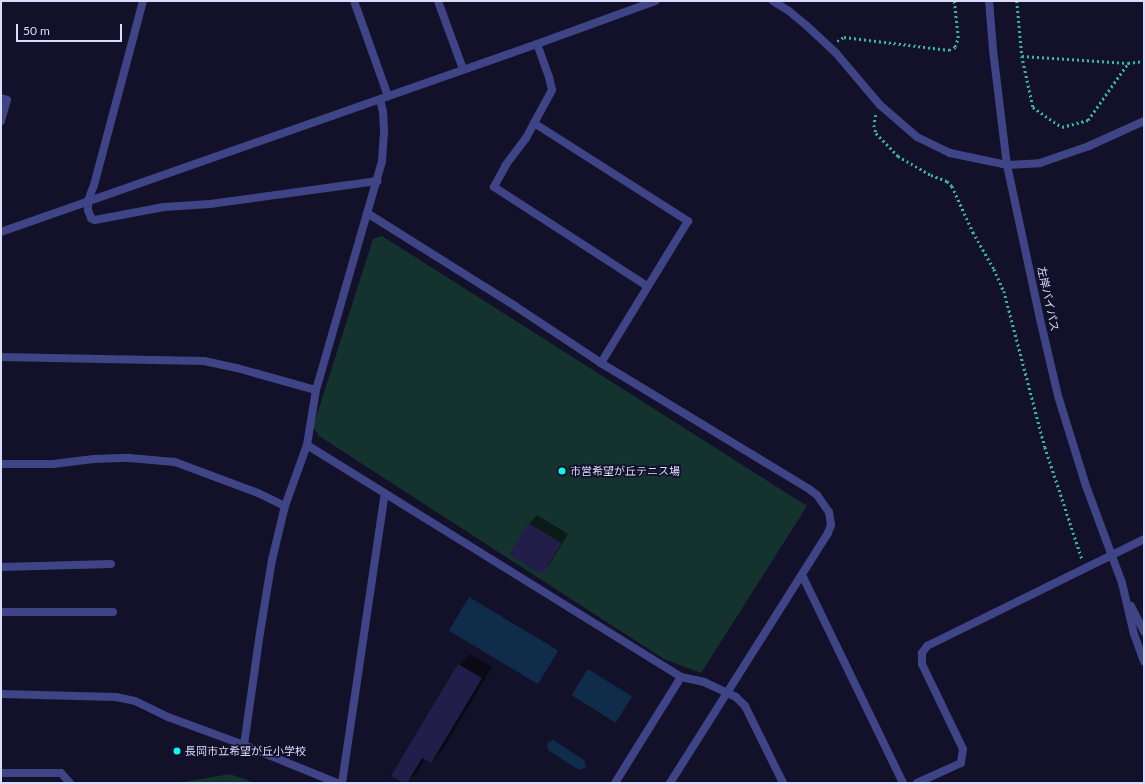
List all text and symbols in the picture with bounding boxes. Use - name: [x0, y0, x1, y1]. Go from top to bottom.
- scale bar: [18, 16, 124, 42]
- text: 50 m: [23, 23, 50, 38]
- street label: 左岸バイパス: [1035, 265, 1061, 333]
- place label: 市営希望が丘テニス場: [570, 464, 680, 478]
- marker: 市営希望が丘テニス場: [557, 466, 567, 476]
- place label: 長岡市立希望が丘小学校: [185, 744, 306, 758]
- marker: 長岡市立希望が丘小学校: [172, 746, 182, 756]

